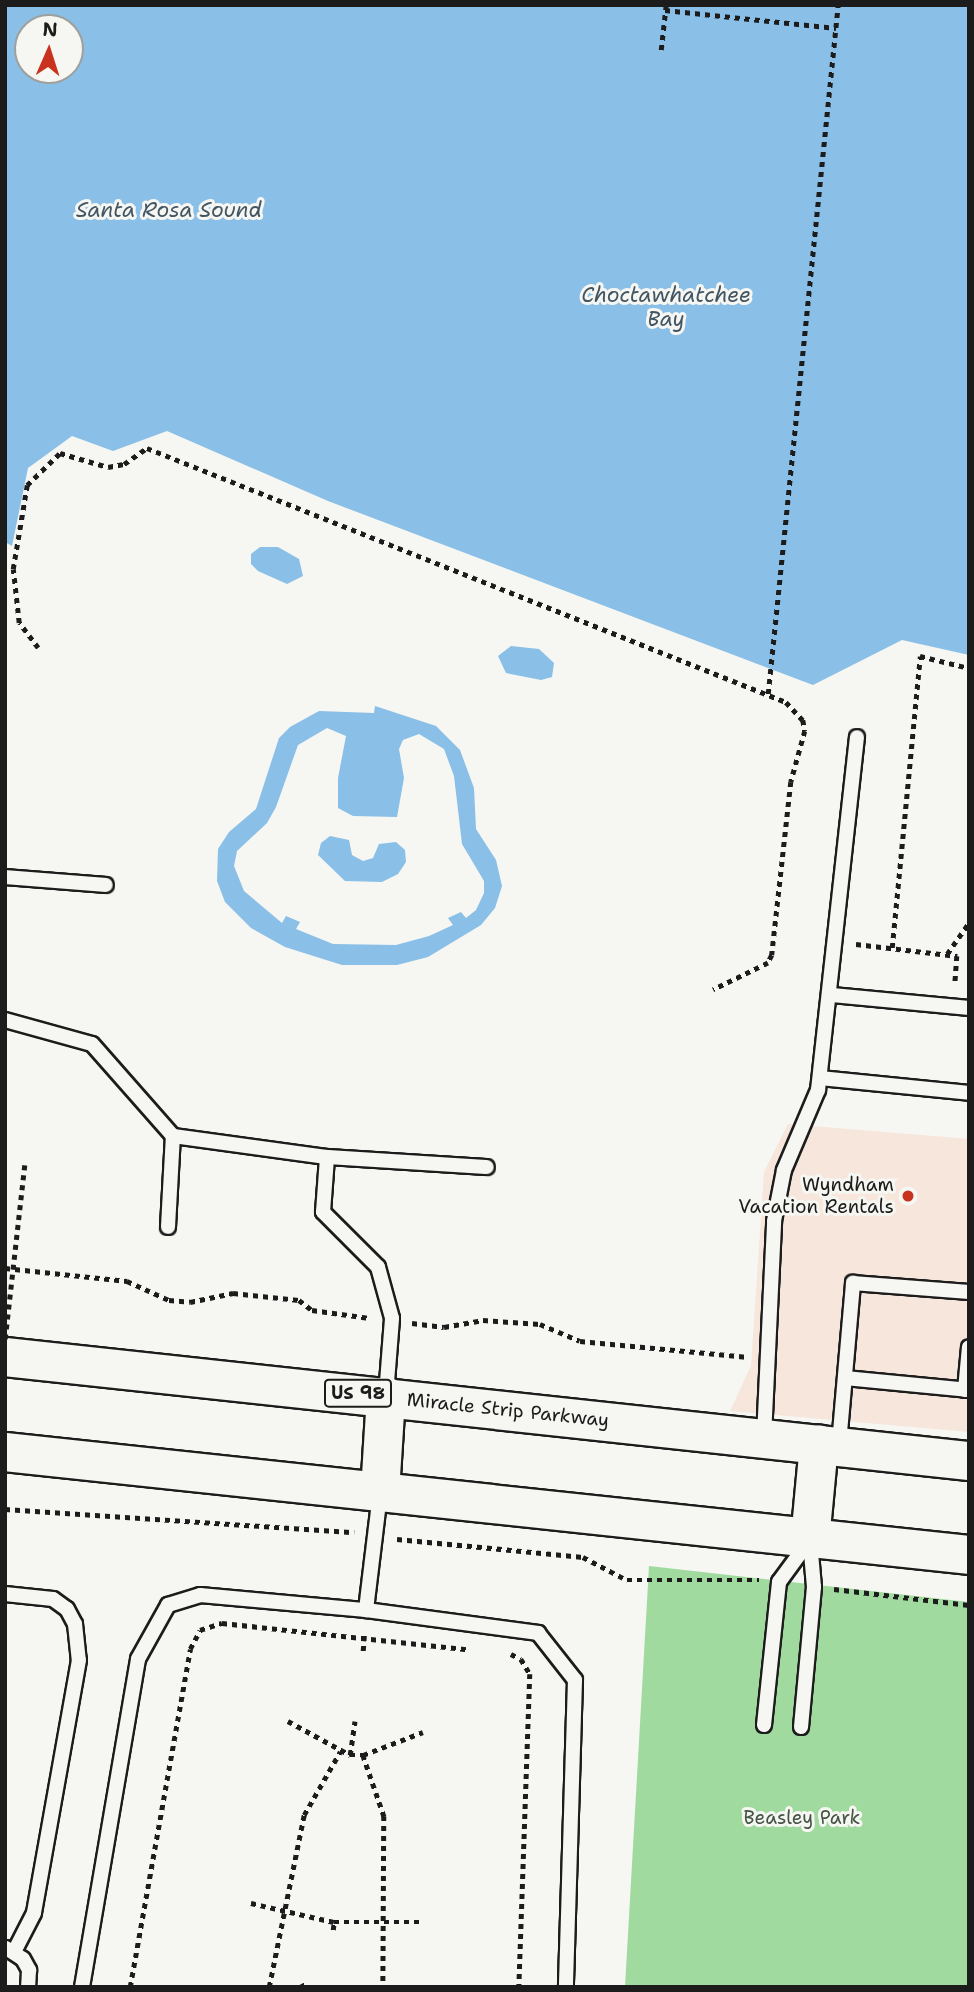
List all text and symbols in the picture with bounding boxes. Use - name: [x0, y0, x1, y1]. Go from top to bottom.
- north arrow: [14, 14, 84, 84]
- text: N: [42, 17, 58, 42]
- water label: Santa Rosa Sound: [76, 197, 262, 223]
- water label: Choctawhatchee Bay: [581, 282, 751, 332]
- place label: Wyndham Vacation Rentals: [738, 1174, 894, 1218]
- marker: Wyndham Vacation Rentals: [900, 1188, 916, 1204]
- road number: US 98: [323, 1378, 393, 1408]
- street label: Miracle Strip Parkway: [406, 1388, 610, 1432]
- park label: Beasley Park: [744, 1807, 860, 1829]

